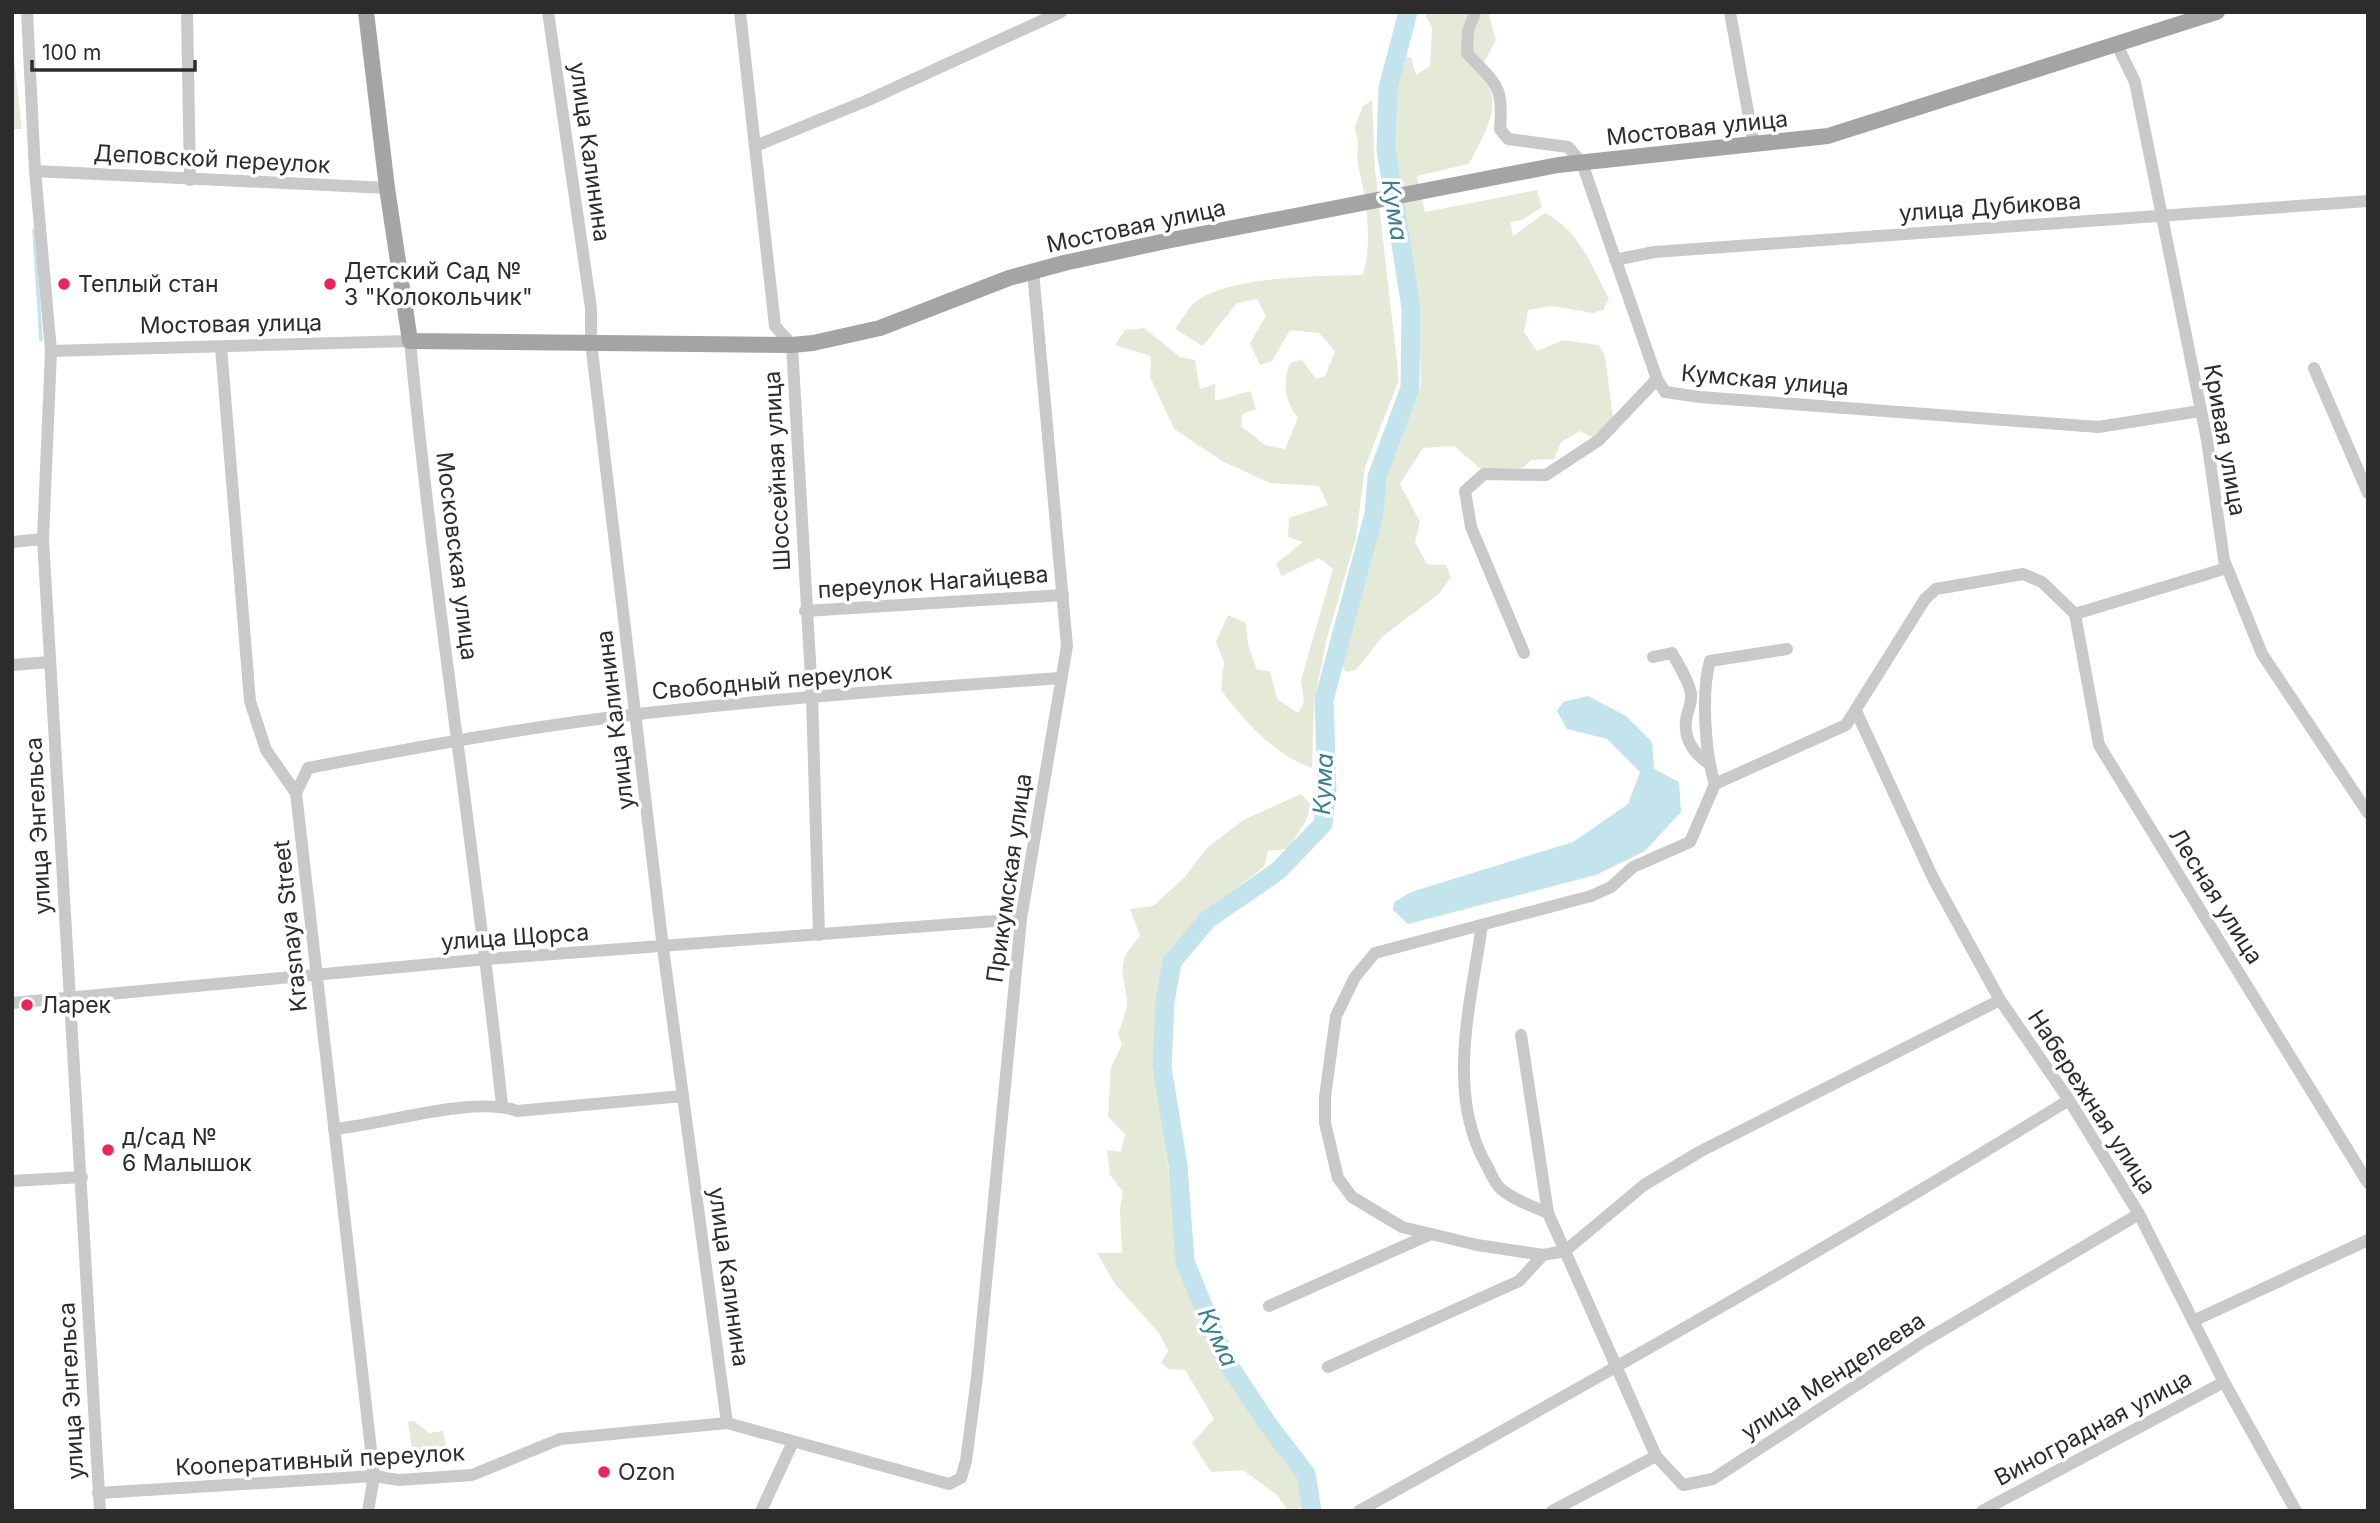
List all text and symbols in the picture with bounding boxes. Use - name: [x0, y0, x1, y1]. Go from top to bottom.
- scale bar: [32, 28, 194, 72]
- text: 100 m: [42, 40, 101, 65]
- street label: улица Калинина: [564, 61, 616, 243]
- street label: Мостовая улица: [1605, 105, 1789, 151]
- street label: Деповской переулок: [93, 139, 332, 179]
- water label: Кума: [1376, 177, 1414, 243]
- street label: улица Дубикова: [1898, 187, 2082, 227]
- street label: Мостовая улица: [1044, 193, 1228, 259]
- place label: Детский Сад № 3 "Колокольчик": [344, 257, 533, 311]
- place label: Теплый стан: [78, 270, 219, 298]
- marker: Теплый стан: [56, 276, 72, 292]
- marker: Детский Сад № 3 "Колокольчик": [322, 276, 338, 292]
- street label: Мостовая улица: [140, 308, 322, 340]
- street label: Кумская улица: [1680, 359, 1850, 401]
- street label: Кривая улица: [2198, 362, 2252, 518]
- street label: Шоссейная улица: [758, 370, 796, 572]
- street label: Московская улица: [430, 450, 484, 662]
- street label: переулок Нагайцева: [817, 560, 1049, 604]
- street label: улица Калинина: [590, 629, 640, 811]
- street label: Свободный переулок: [651, 656, 894, 705]
- street label: улица Энгельса: [19, 737, 57, 915]
- water label: Кума: [1307, 752, 1339, 816]
- street label: Прикумская улица: [980, 772, 1038, 984]
- street label: Лесная улица: [2163, 823, 2269, 969]
- street label: Krasnaya Street: [267, 838, 313, 1013]
- street label: улица Щорса: [440, 918, 590, 956]
- place label: Ларек: [41, 991, 112, 1019]
- marker: Ларек: [19, 997, 35, 1013]
- street label: Набережная улица: [2022, 1005, 2162, 1199]
- place label: д/сад № 6 Малышок: [122, 1123, 252, 1177]
- marker: д/сад № 6 Малышок: [100, 1142, 116, 1158]
- street label: улица Калинина: [703, 1186, 755, 1368]
- street label: улица Энгельса: [52, 1302, 90, 1480]
- water label: Кума: [1192, 1303, 1244, 1371]
- street label: улица Менделеева: [1736, 1306, 1930, 1446]
- street label: Виноградная улица: [1990, 1364, 2196, 1492]
- street label: Кооперативный переулок: [175, 1438, 466, 1482]
- place label: Ozon: [618, 1458, 675, 1486]
- marker: Ozon: [596, 1464, 612, 1480]

